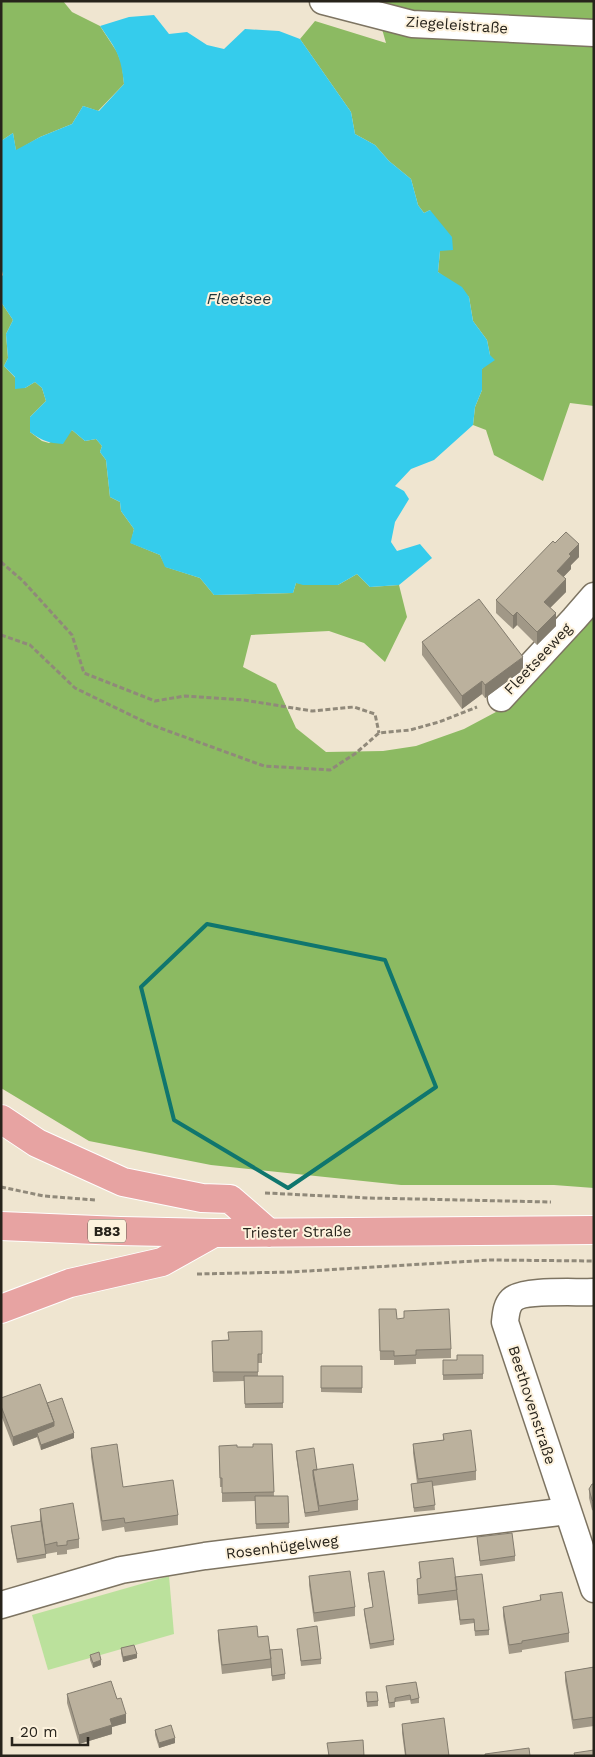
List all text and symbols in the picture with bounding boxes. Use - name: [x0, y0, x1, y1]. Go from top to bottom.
- street label: Ziegeleistraße: [405, 12, 509, 38]
- water label: Fleetsee: [207, 289, 271, 308]
- street label: Fleetseeweg: [500, 620, 576, 698]
- road number: B83: [88, 1220, 126, 1242]
- street label: Triester Straße: [242, 1222, 352, 1242]
- street label: Beethovenstraße: [504, 1343, 560, 1467]
- street label: Rosenhügelweg: [225, 1531, 339, 1563]
- scale bar: [12, 1714, 89, 1746]
- text: 20 m: [20, 1723, 58, 1741]

